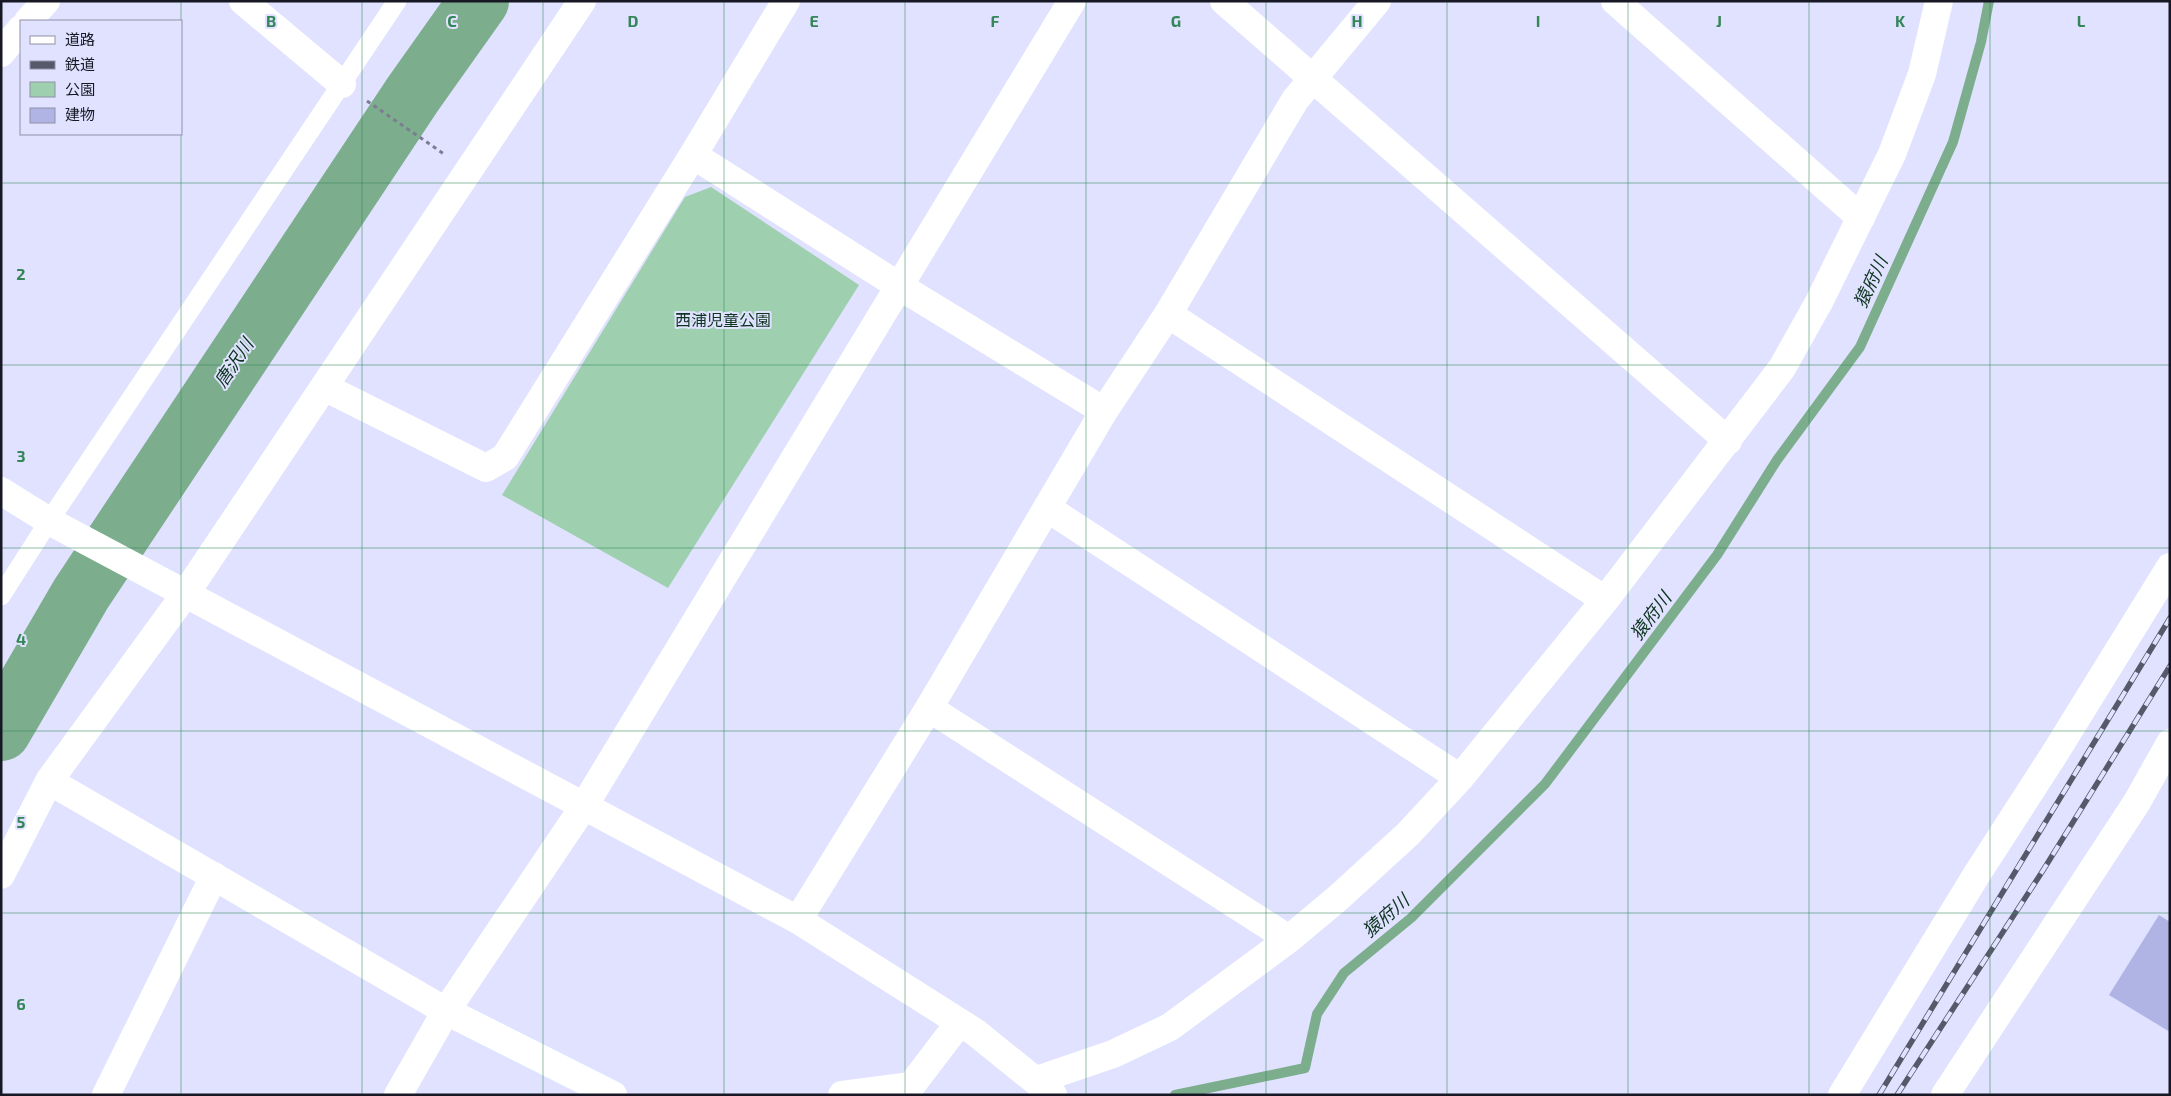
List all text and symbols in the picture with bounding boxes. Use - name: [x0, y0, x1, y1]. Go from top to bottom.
- text: B: [266, 11, 276, 30]
- text: C: [447, 11, 457, 30]
- text: D: [628, 11, 639, 30]
- text: E: [809, 11, 819, 30]
- text: F: [991, 11, 1000, 30]
- text: G: [1171, 11, 1181, 30]
- text: H: [1351, 11, 1363, 30]
- text: I: [1536, 11, 1540, 30]
- text: J: [1716, 11, 1722, 30]
- text: K: [1895, 11, 1906, 30]
- text: L: [2077, 11, 2086, 30]
- legend: [20, 20, 182, 135]
- text: 道路: [65, 30, 95, 48]
- text: 鉄道: [65, 55, 95, 73]
- text: 公園: [65, 80, 95, 98]
- text: 建物: [65, 105, 95, 123]
- water label: 猿府川: [1849, 251, 1892, 311]
- text: 2: [16, 264, 26, 283]
- park label: 西浦児童公園: [675, 310, 771, 329]
- water label: 唐沢川: [209, 332, 259, 391]
- text: 3: [16, 446, 26, 465]
- water label: 猿府川: [1625, 586, 1676, 644]
- text: 4: [16, 629, 26, 648]
- text: 5: [17, 812, 26, 831]
- water label: 猿府川: [1358, 888, 1414, 941]
- text: 6: [16, 994, 26, 1013]

